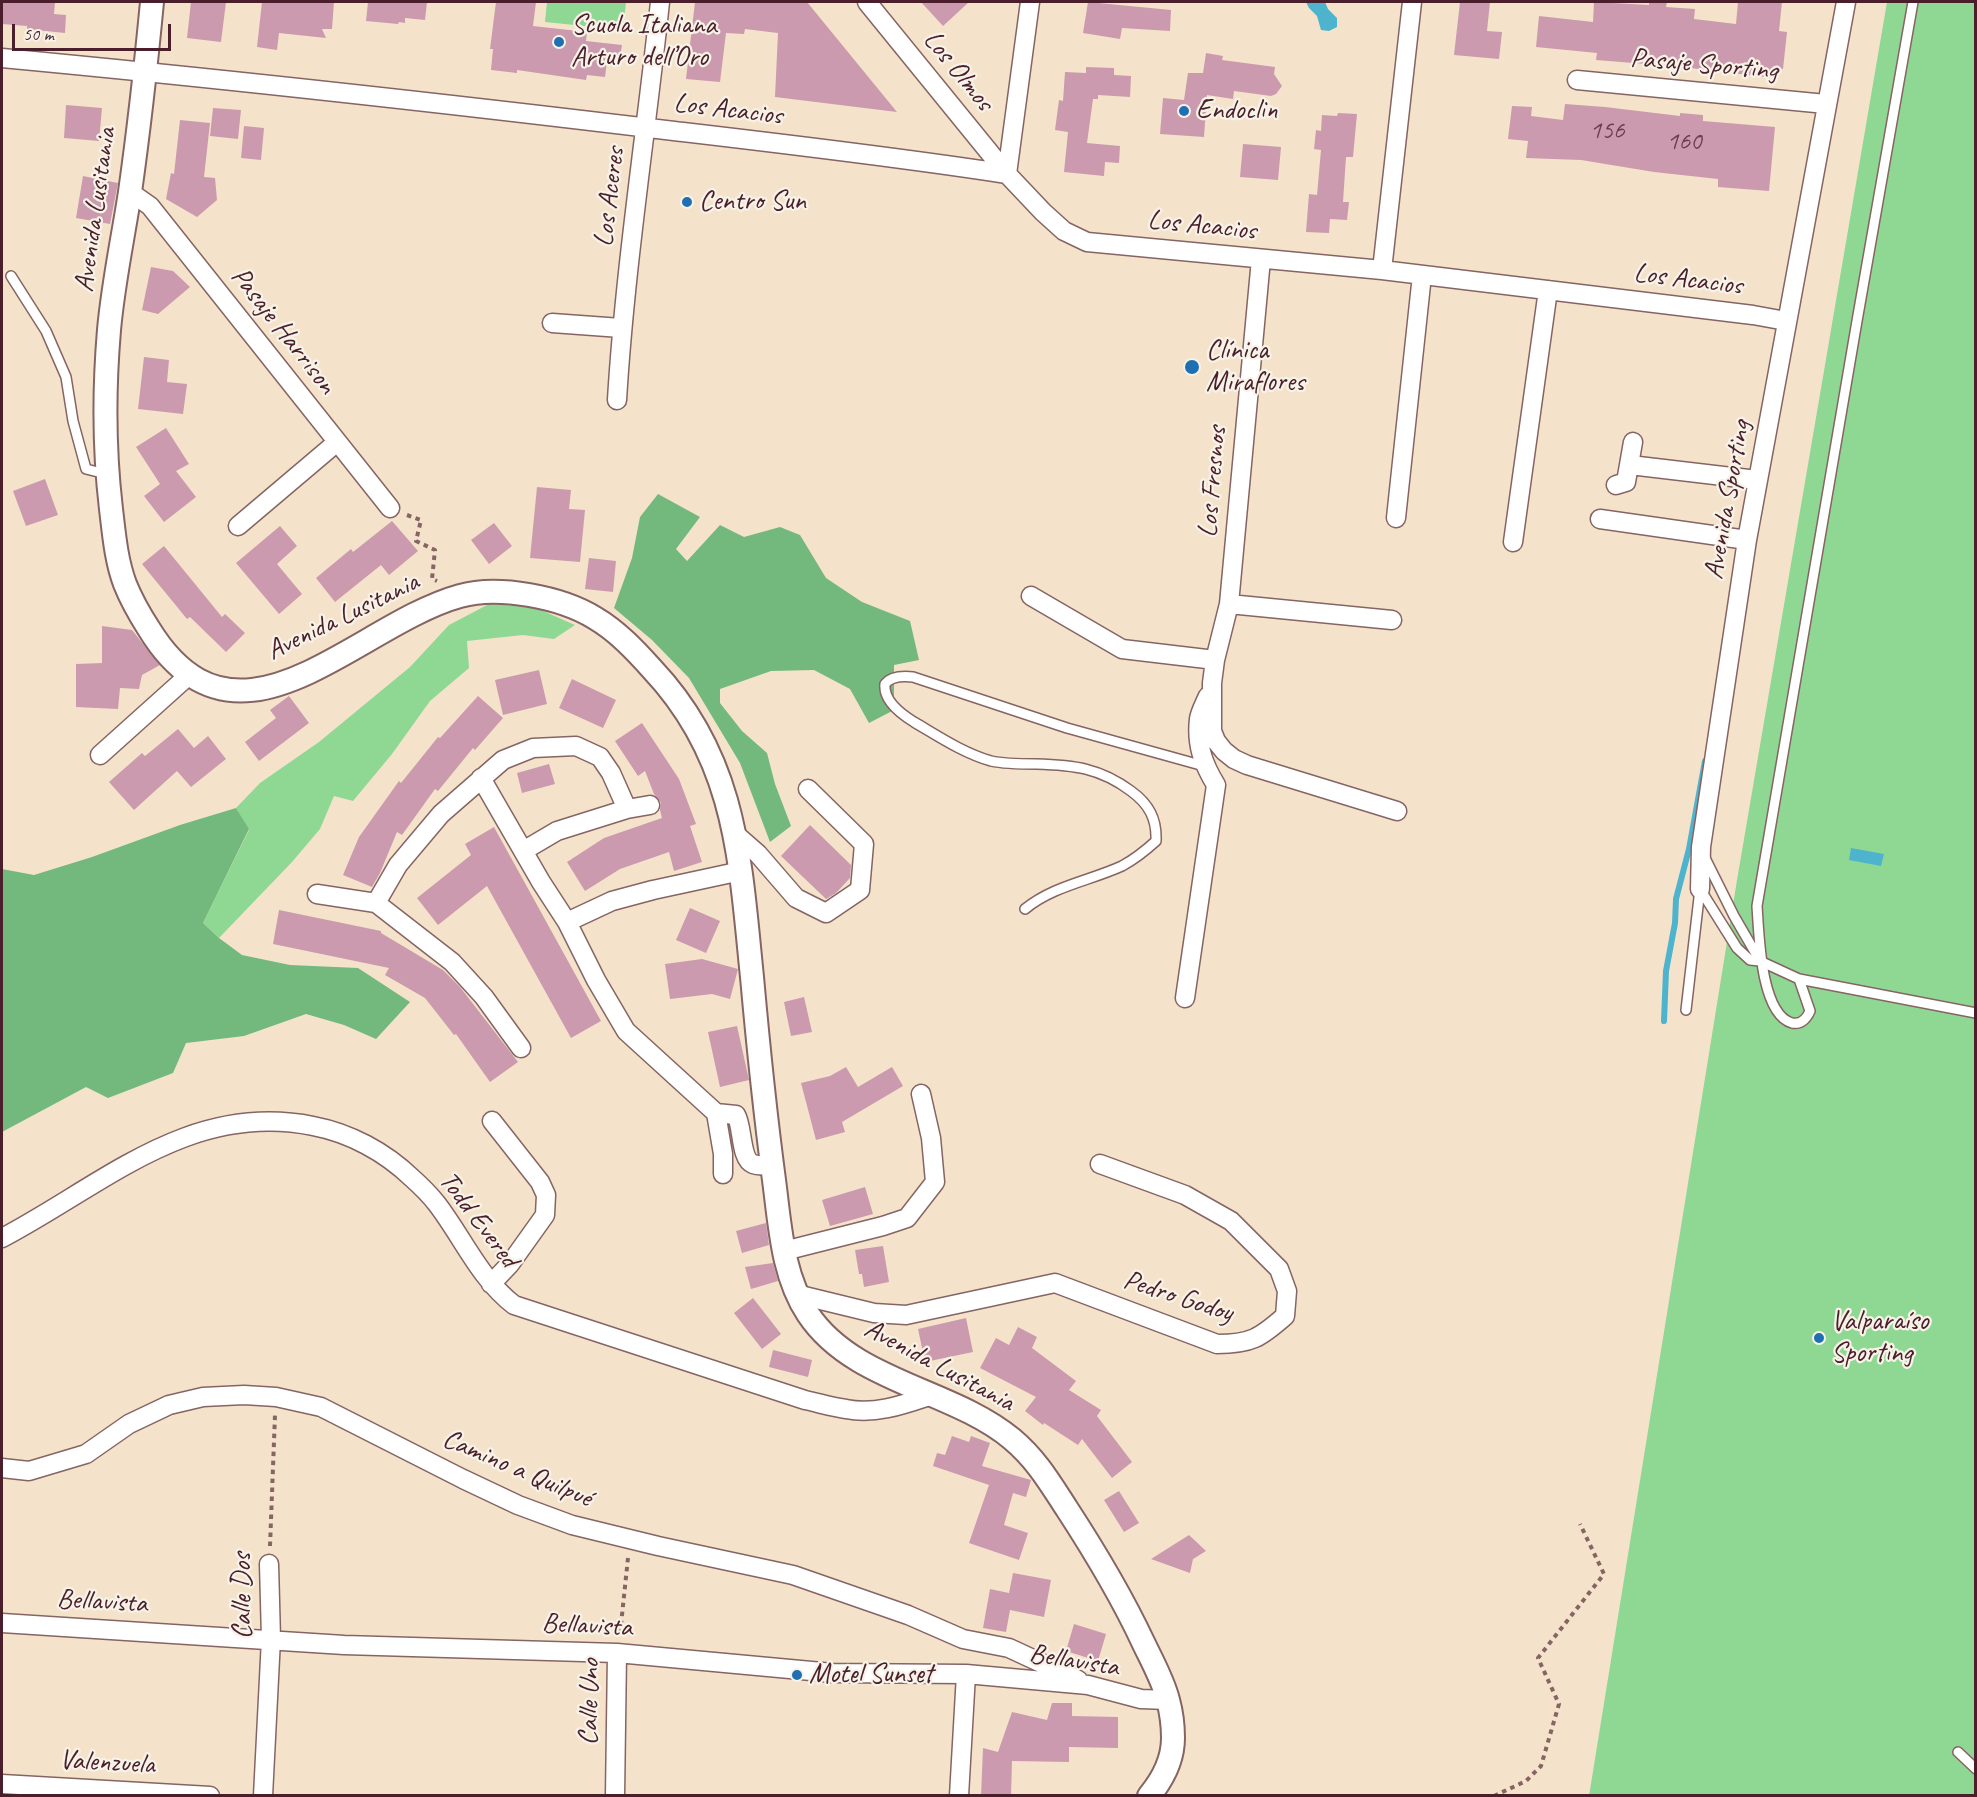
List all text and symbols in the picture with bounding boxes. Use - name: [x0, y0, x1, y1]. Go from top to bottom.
- place label: Scuola Italiana Arturo dell’Oro: [571, 9, 716, 75]
- scale bar: [15, 12, 174, 50]
- text: 50 m: [23, 23, 54, 45]
- street label: Los Olmos: [915, 24, 1001, 118]
- marker: Scuola Italiana Arturo dell’Oro: [552, 35, 566, 49]
- street label: Pasaje Sporting: [1629, 42, 1779, 88]
- street label: Los Acacios: [672, 87, 784, 133]
- place label: Endoclin: [1196, 94, 1277, 128]
- marker: Endoclin: [1177, 104, 1191, 118]
- house number: 156: [1589, 115, 1625, 147]
- street label: Avenida Lusitania: [68, 126, 124, 294]
- house number: 160: [1666, 126, 1702, 158]
- street label: Los Aceres: [587, 145, 633, 249]
- place label: Centro Sun: [699, 185, 806, 219]
- marker: Centro Sun: [680, 195, 694, 209]
- street label: Los Acacios: [1146, 204, 1258, 248]
- street label: Los Acacios: [1632, 257, 1744, 303]
- street label: Pasaje Harrison: [223, 261, 343, 401]
- place label: Clínica Miraflores: [1206, 334, 1304, 400]
- marker: Clínica Miraflores: [1183, 358, 1201, 376]
- street label: Avenida Sporting: [1698, 418, 1758, 582]
- street label: Los Fresnos: [1191, 425, 1235, 539]
- street label: Avenida Lusitania: [261, 566, 425, 668]
- street label: Todd Evered: [431, 1165, 525, 1275]
- street label: Pedro Godoy: [1119, 1264, 1237, 1330]
- place label: Valparaíso Sporting: [1831, 1305, 1928, 1371]
- street label: Avenida Lusitania: [858, 1312, 1020, 1420]
- marker: Valparaíso Sporting: [1812, 1331, 1826, 1345]
- street label: Camino a Quilpué: [437, 1422, 597, 1516]
- street label: Calle Dos: [226, 1553, 260, 1639]
- street label: Bellavista: [56, 1583, 148, 1621]
- street label: Bellavista: [541, 1607, 633, 1645]
- street label: Bellavista: [1027, 1637, 1121, 1685]
- street label: Calle Uno: [572, 1658, 608, 1746]
- place label: Motel Sunset: [809, 1658, 933, 1692]
- marker: Motel Sunset: [790, 1668, 804, 1682]
- street label: Valenzuela: [58, 1744, 156, 1782]

